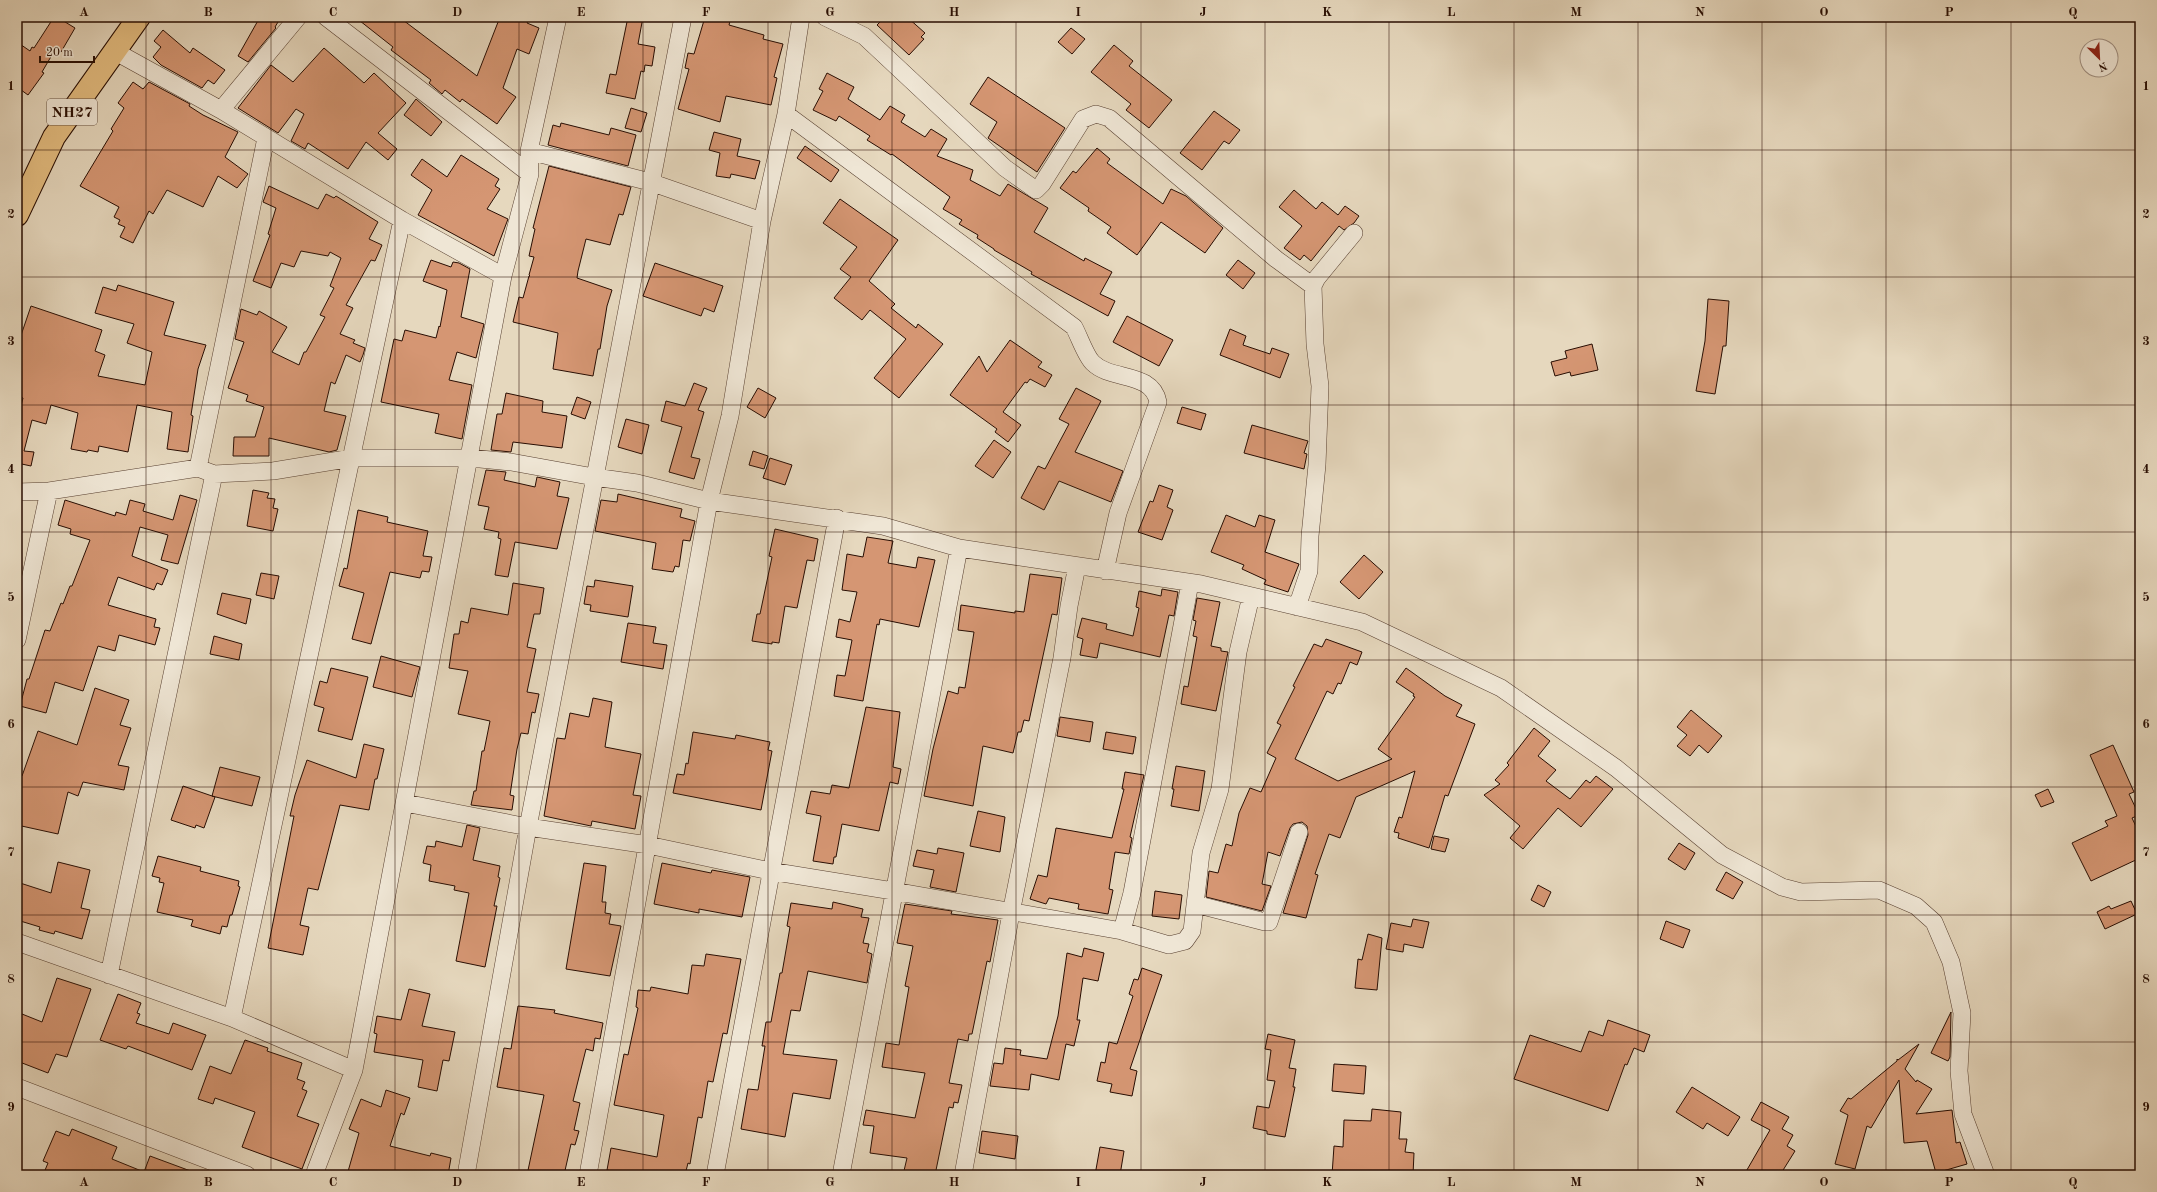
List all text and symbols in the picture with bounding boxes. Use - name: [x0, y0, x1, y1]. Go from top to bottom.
- text: A: [79, 6, 89, 19]
- text: B: [203, 6, 213, 19]
- text: C: [329, 6, 337, 19]
- text: D: [452, 6, 462, 19]
- text: E: [577, 6, 586, 19]
- text: F: [702, 6, 711, 19]
- text: G: [825, 6, 835, 19]
- text: H: [949, 6, 960, 19]
- text: I: [1075, 6, 1081, 19]
- text: J: [1199, 6, 1207, 19]
- text: K: [1322, 6, 1332, 19]
- text: L: [1447, 6, 1456, 19]
- text: M: [1570, 6, 1582, 19]
- text: N: [1695, 6, 1705, 19]
- text: O: [1819, 6, 1829, 19]
- text: P: [1944, 6, 1954, 19]
- text: Q: [2068, 6, 2078, 19]
- scale bar: [40, 38, 94, 64]
- north arrow: [2079, 38, 2119, 78]
- text: 20 m: [46, 47, 73, 59]
- text: N: [2096, 59, 2109, 73]
- text: 1: [7, 80, 15, 93]
- text: 1: [2142, 80, 2150, 93]
- road number: NH27: [47, 99, 97, 125]
- text: 2: [7, 208, 15, 221]
- text: 2: [2142, 208, 2150, 221]
- text: 3: [7, 335, 15, 348]
- text: 3: [2142, 335, 2150, 348]
- text: 4: [7, 463, 15, 476]
- text: 4: [2142, 463, 2150, 476]
- text: 5: [7, 591, 15, 604]
- text: 5: [2142, 591, 2150, 604]
- text: 6: [7, 718, 15, 731]
- text: 6: [2142, 718, 2150, 731]
- text: 7: [7, 846, 15, 859]
- text: 7: [2142, 846, 2150, 859]
- text: 8: [7, 973, 15, 986]
- text: 8: [2142, 973, 2150, 986]
- text: 9: [7, 1101, 15, 1114]
- text: 9: [2142, 1101, 2150, 1114]
- text: A: [79, 1176, 89, 1189]
- text: B: [203, 1176, 213, 1189]
- text: C: [329, 1176, 337, 1189]
- text: D: [452, 1176, 462, 1189]
- text: E: [577, 1176, 586, 1189]
- text: F: [702, 1176, 711, 1189]
- text: G: [825, 1176, 835, 1189]
- text: H: [949, 1176, 960, 1189]
- text: I: [1075, 1176, 1081, 1189]
- text: J: [1199, 1176, 1207, 1189]
- text: K: [1322, 1176, 1332, 1189]
- text: L: [1447, 1176, 1456, 1189]
- text: M: [1570, 1176, 1582, 1189]
- text: N: [1695, 1176, 1705, 1189]
- text: O: [1819, 1176, 1829, 1189]
- text: P: [1944, 1176, 1954, 1189]
- text: Q: [2068, 1176, 2078, 1189]

